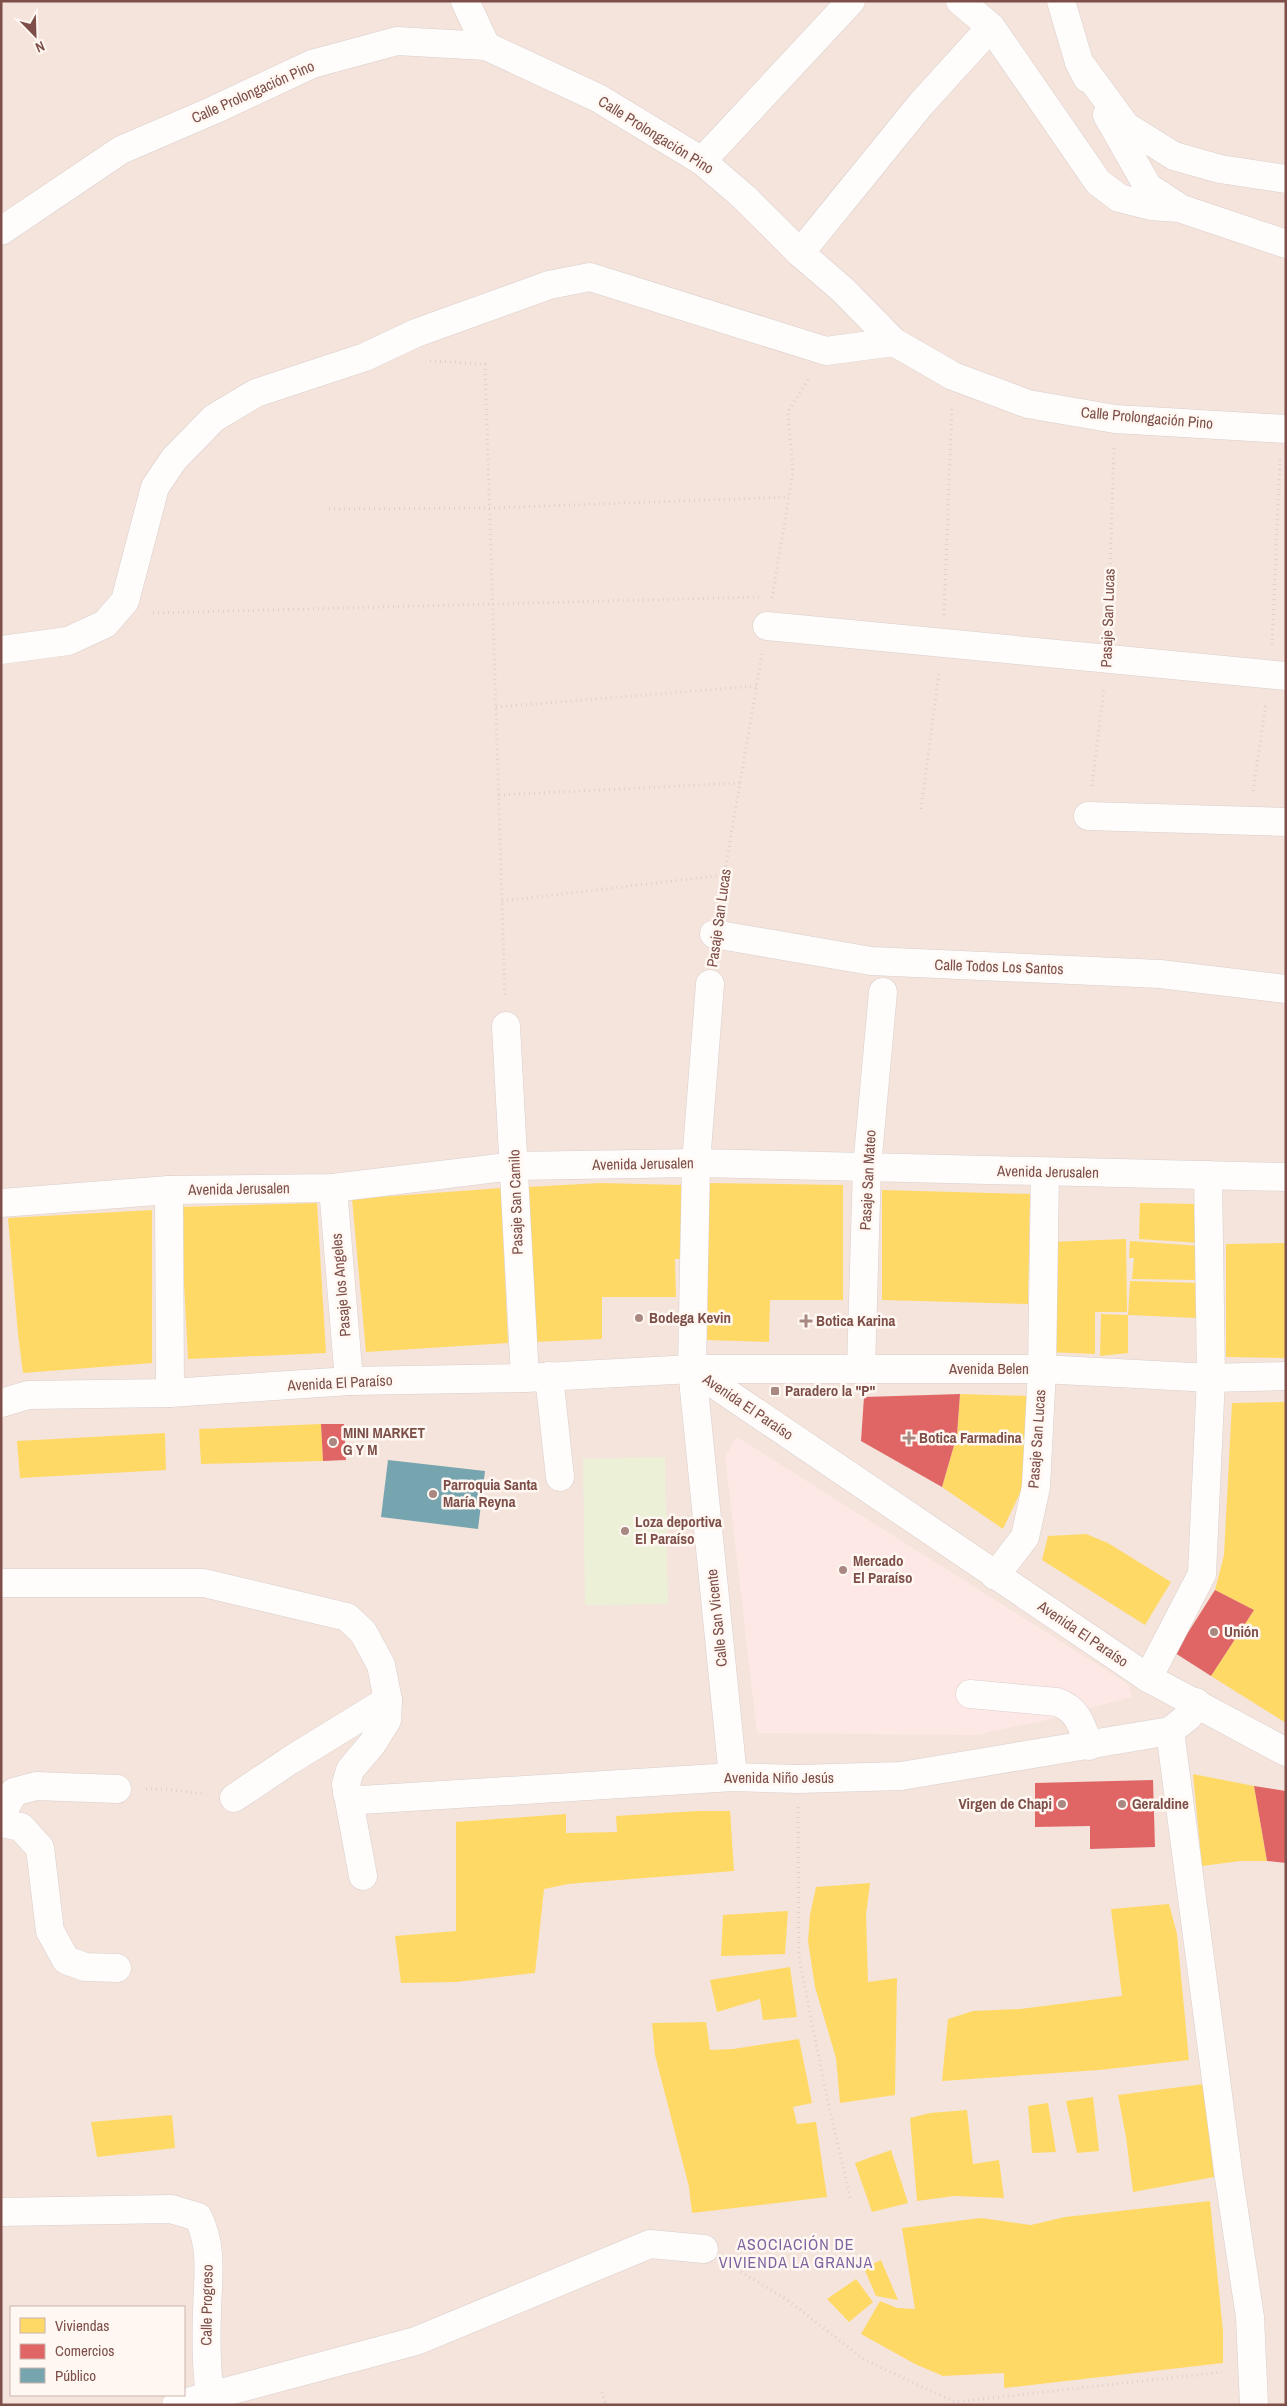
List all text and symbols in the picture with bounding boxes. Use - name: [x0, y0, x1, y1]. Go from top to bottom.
- north arrow: [10, 10, 60, 60]
- text: N: [33, 37, 47, 57]
- street label: Calle Prolongación Pino: [188, 55, 318, 128]
- street label: Calle Prolongación Pino: [594, 91, 718, 179]
- street label: Calle Prolongación Pino: [1080, 401, 1214, 434]
- street label: Pasaje San Lucas: [1095, 568, 1120, 668]
- street label: Pasaje San Lucas: [701, 867, 736, 968]
- street label: Calle Todos Los Santos: [934, 954, 1064, 979]
- street label: Pasaje San Mateo: [854, 1129, 881, 1231]
- street label: Pasaje San Camilo: [503, 1149, 528, 1255]
- street label: Avenida Jerusalen: [591, 1152, 694, 1175]
- street label: Avenida Jerusalen: [996, 1160, 1099, 1183]
- street label: Avenida Jerusalen: [187, 1177, 290, 1200]
- street label: Pasaje los Angeles: [326, 1232, 355, 1338]
- place label: Bodega Kevin: [649, 1307, 731, 1328]
- place label: Botica Karina: [816, 1310, 895, 1331]
- marker: Bodega Kevin: [633, 1312, 645, 1324]
- marker: Botica Karina: [800, 1315, 812, 1327]
- street label: Avenida Belen: [948, 1358, 1029, 1379]
- street label: Avenida El Paraíso: [698, 1368, 798, 1445]
- street label: Avenida El Paraíso: [286, 1369, 393, 1396]
- place label: Paradero la "P": [785, 1380, 875, 1401]
- marker: Paradero la "P": [769, 1385, 781, 1397]
- street label: Pasaje San Lucas: [1023, 1389, 1050, 1489]
- place label: MINI MARKET G Y M: [343, 1422, 425, 1460]
- place label: Botica Farmadina: [919, 1427, 1022, 1448]
- marker: Botica Farmadina: [903, 1432, 915, 1444]
- marker: MINI MARKET G Y M: [327, 1436, 339, 1448]
- place label: Parroquia Santa María Reyna: [443, 1474, 537, 1512]
- marker: Parroquia Santa María Reyna: [427, 1488, 439, 1500]
- place label: Loza deportiva El Paraíso: [635, 1511, 722, 1549]
- marker: Loza deportiva El Paraíso: [619, 1525, 631, 1537]
- place label: Mercado El Paraíso: [853, 1550, 913, 1588]
- marker: Mercado El Paraíso: [837, 1564, 849, 1576]
- street label: Calle San Vicente: [701, 1568, 732, 1668]
- street label: Avenida El Paraíso: [1033, 1595, 1133, 1672]
- place label: Unión: [1224, 1621, 1259, 1642]
- marker: Unión: [1208, 1626, 1220, 1638]
- street label: Avenida Niño Jesús: [723, 1767, 834, 1788]
- place label: Virgen de Chapi: [959, 1793, 1052, 1814]
- place label: Geraldine: [1132, 1793, 1189, 1814]
- marker: Virgen de Chapi: [1056, 1798, 1068, 1810]
- marker: Geraldine: [1116, 1798, 1128, 1810]
- district label: ASOCIACIÓN DE VIVIENDA LA GRANJA: [719, 2233, 873, 2273]
- street label: Calle Progreso: [195, 2264, 218, 2346]
- legend: [10, 2306, 185, 2396]
- text: Viviendas: [55, 2315, 110, 2336]
- text: Comercios: [55, 2340, 114, 2361]
- text: Público: [55, 2365, 96, 2386]

